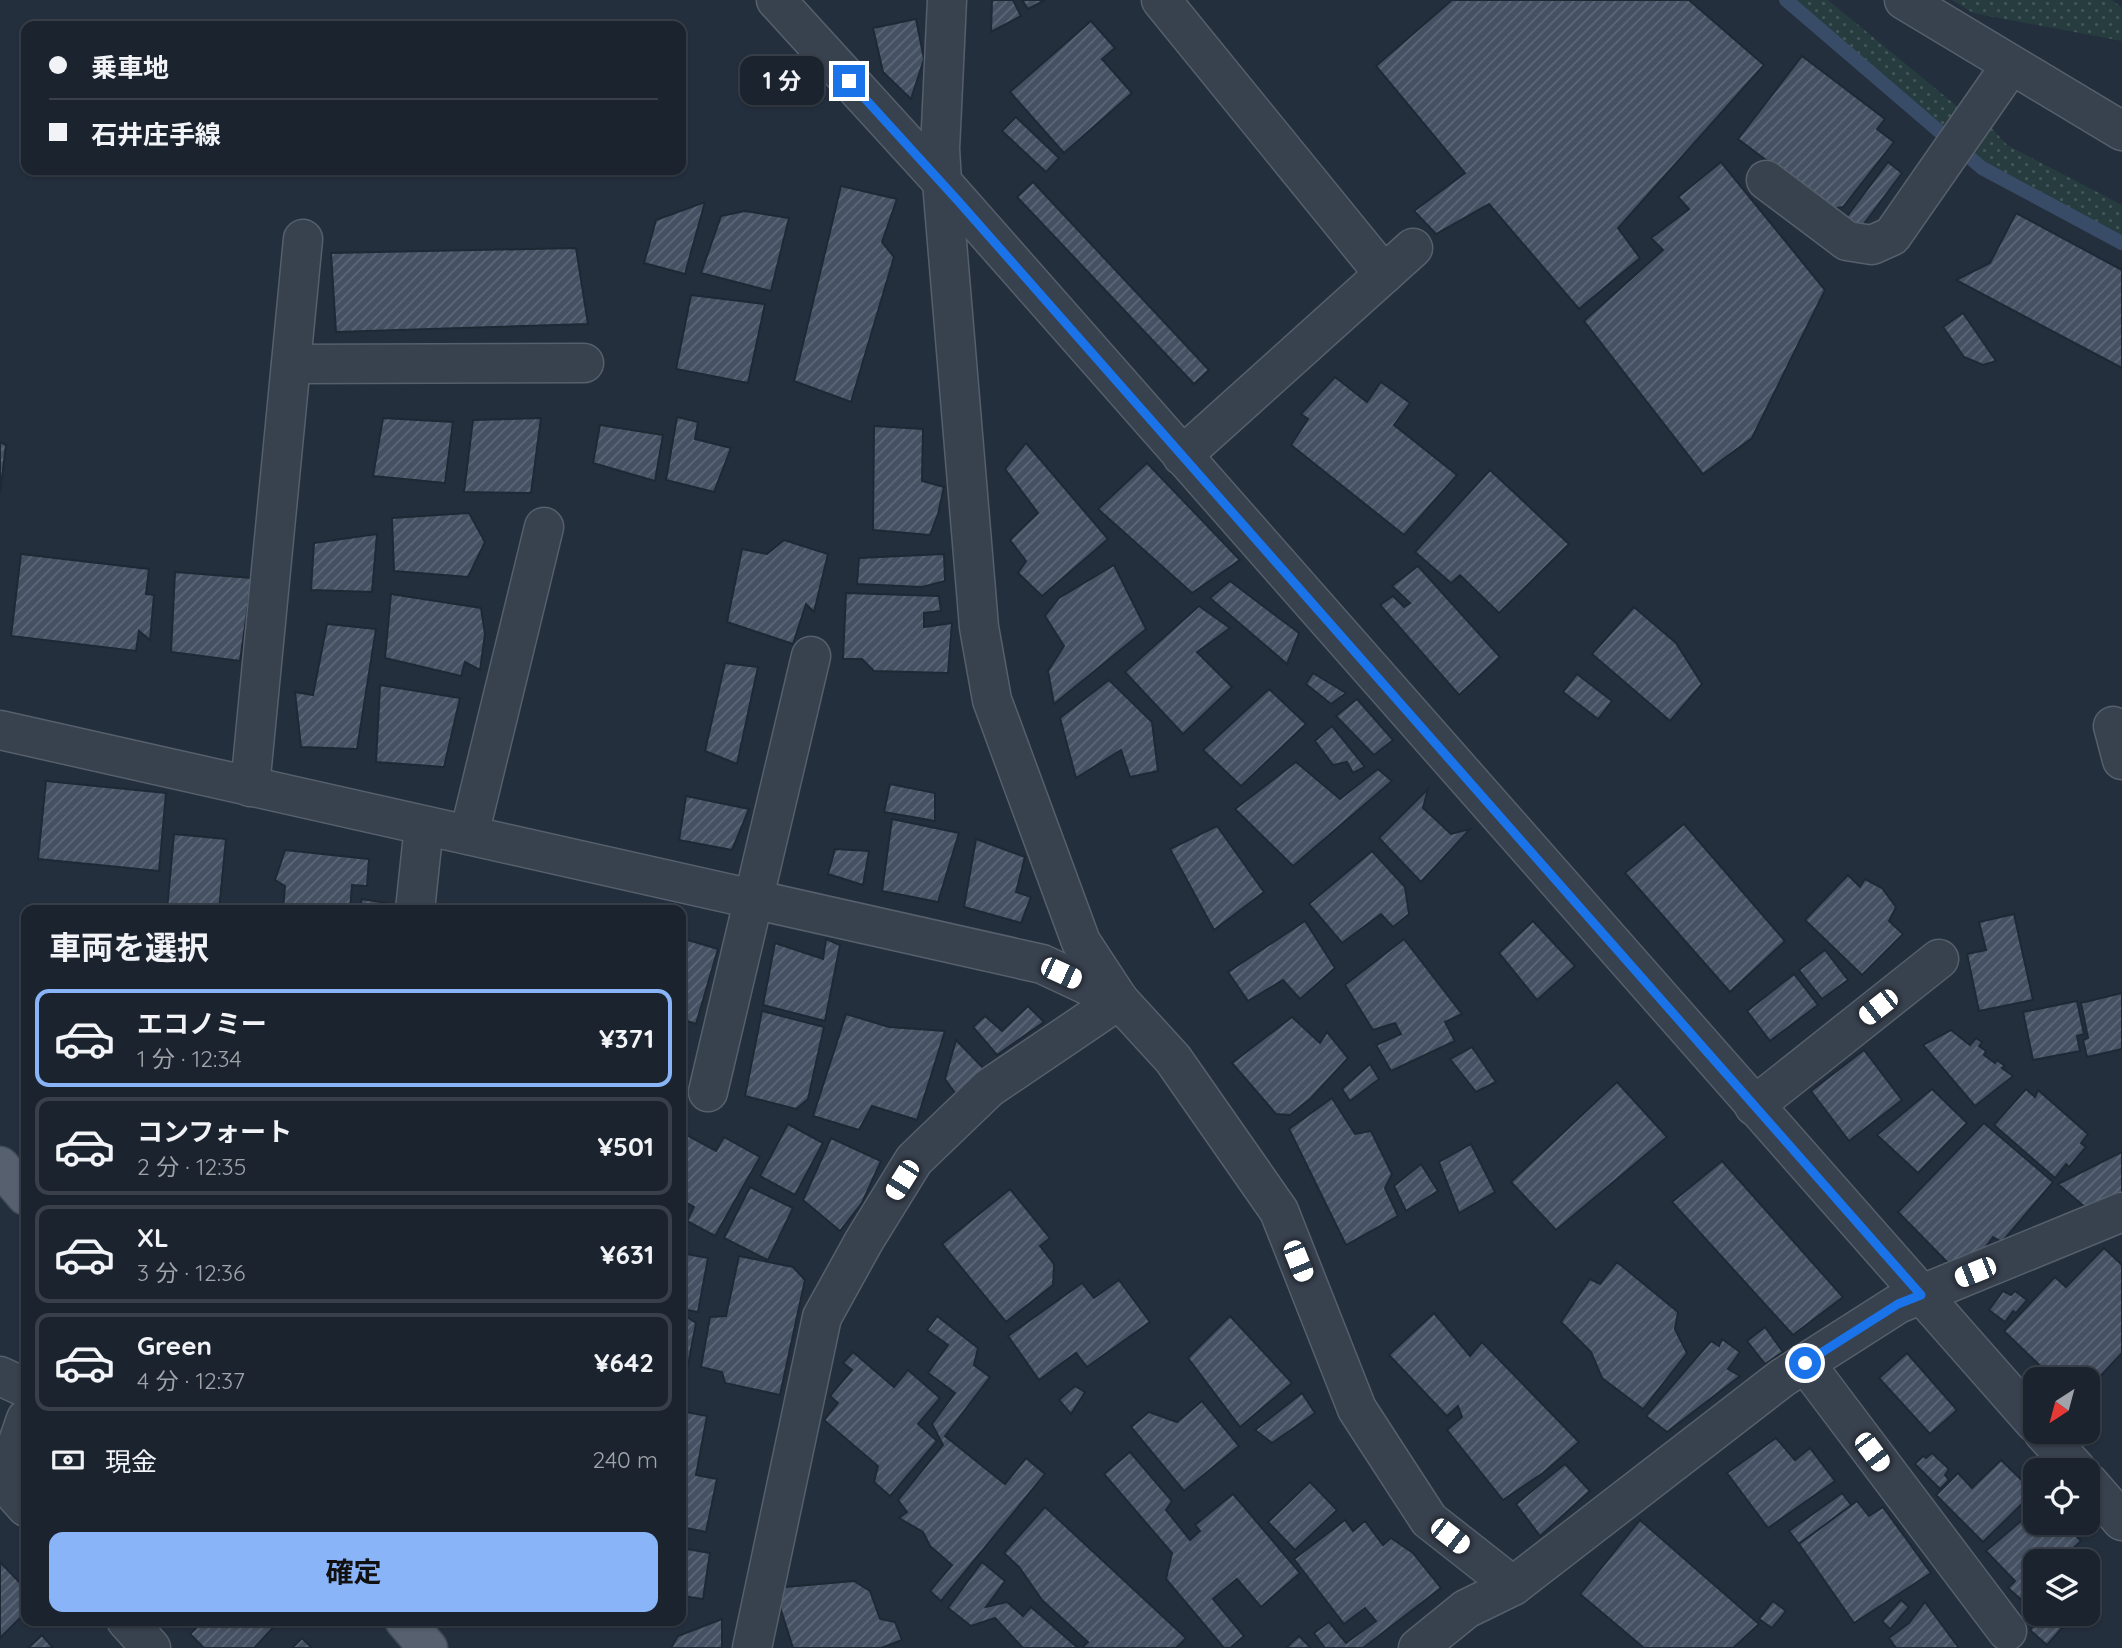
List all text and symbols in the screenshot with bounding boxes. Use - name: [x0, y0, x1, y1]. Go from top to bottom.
- text: 乗車地: [91, 51, 169, 84]
- callout: 1 分: [740, 56, 824, 106]
- route end: [833, 65, 865, 97]
- text: 1 分: [763, 66, 801, 95]
- text: 石井庄手線: [91, 118, 221, 151]
- text: 車両を選択: [49, 927, 209, 967]
- car: [1038, 955, 1085, 991]
- car: [1855, 986, 1902, 1028]
- icon: car: [53, 1007, 116, 1070]
- text: エコノミー: [137, 1007, 267, 1040]
- text: ¥371: [599, 1022, 654, 1055]
- text: 1 分 · 12:34: [137, 1044, 242, 1073]
- icon: car: [53, 1115, 116, 1178]
- text: コンフォート: [137, 1115, 292, 1148]
- text: ¥501: [597, 1130, 654, 1163]
- text: 2 分 · 12:35: [137, 1152, 246, 1181]
- car: [882, 1157, 923, 1203]
- text: XL: [137, 1221, 169, 1254]
- icon: car: [53, 1223, 116, 1286]
- text: ¥631: [600, 1238, 654, 1271]
- car: [1281, 1238, 1316, 1284]
- car: [1952, 1254, 1999, 1290]
- text: 3 分 · 12:36: [137, 1258, 245, 1287]
- text: Green: [137, 1329, 212, 1362]
- icon: car: [53, 1331, 116, 1394]
- text: ¥642: [594, 1346, 654, 1379]
- route start: [1789, 1347, 1821, 1379]
- text: 4 分 · 12:37: [137, 1366, 245, 1395]
- north arrow: [2023, 1367, 2100, 1444]
- map controls: [2023, 1367, 2100, 1626]
- car: [1851, 1429, 1894, 1475]
- icon: cash: [49, 1441, 87, 1479]
- text: 現金: [105, 1445, 157, 1478]
- text: 240 m: [593, 1445, 658, 1474]
- button: locate: [2023, 1458, 2100, 1535]
- car: [1427, 1515, 1474, 1557]
- button: 確定: [49, 1532, 658, 1612]
- button: layers: [2023, 1549, 2100, 1626]

